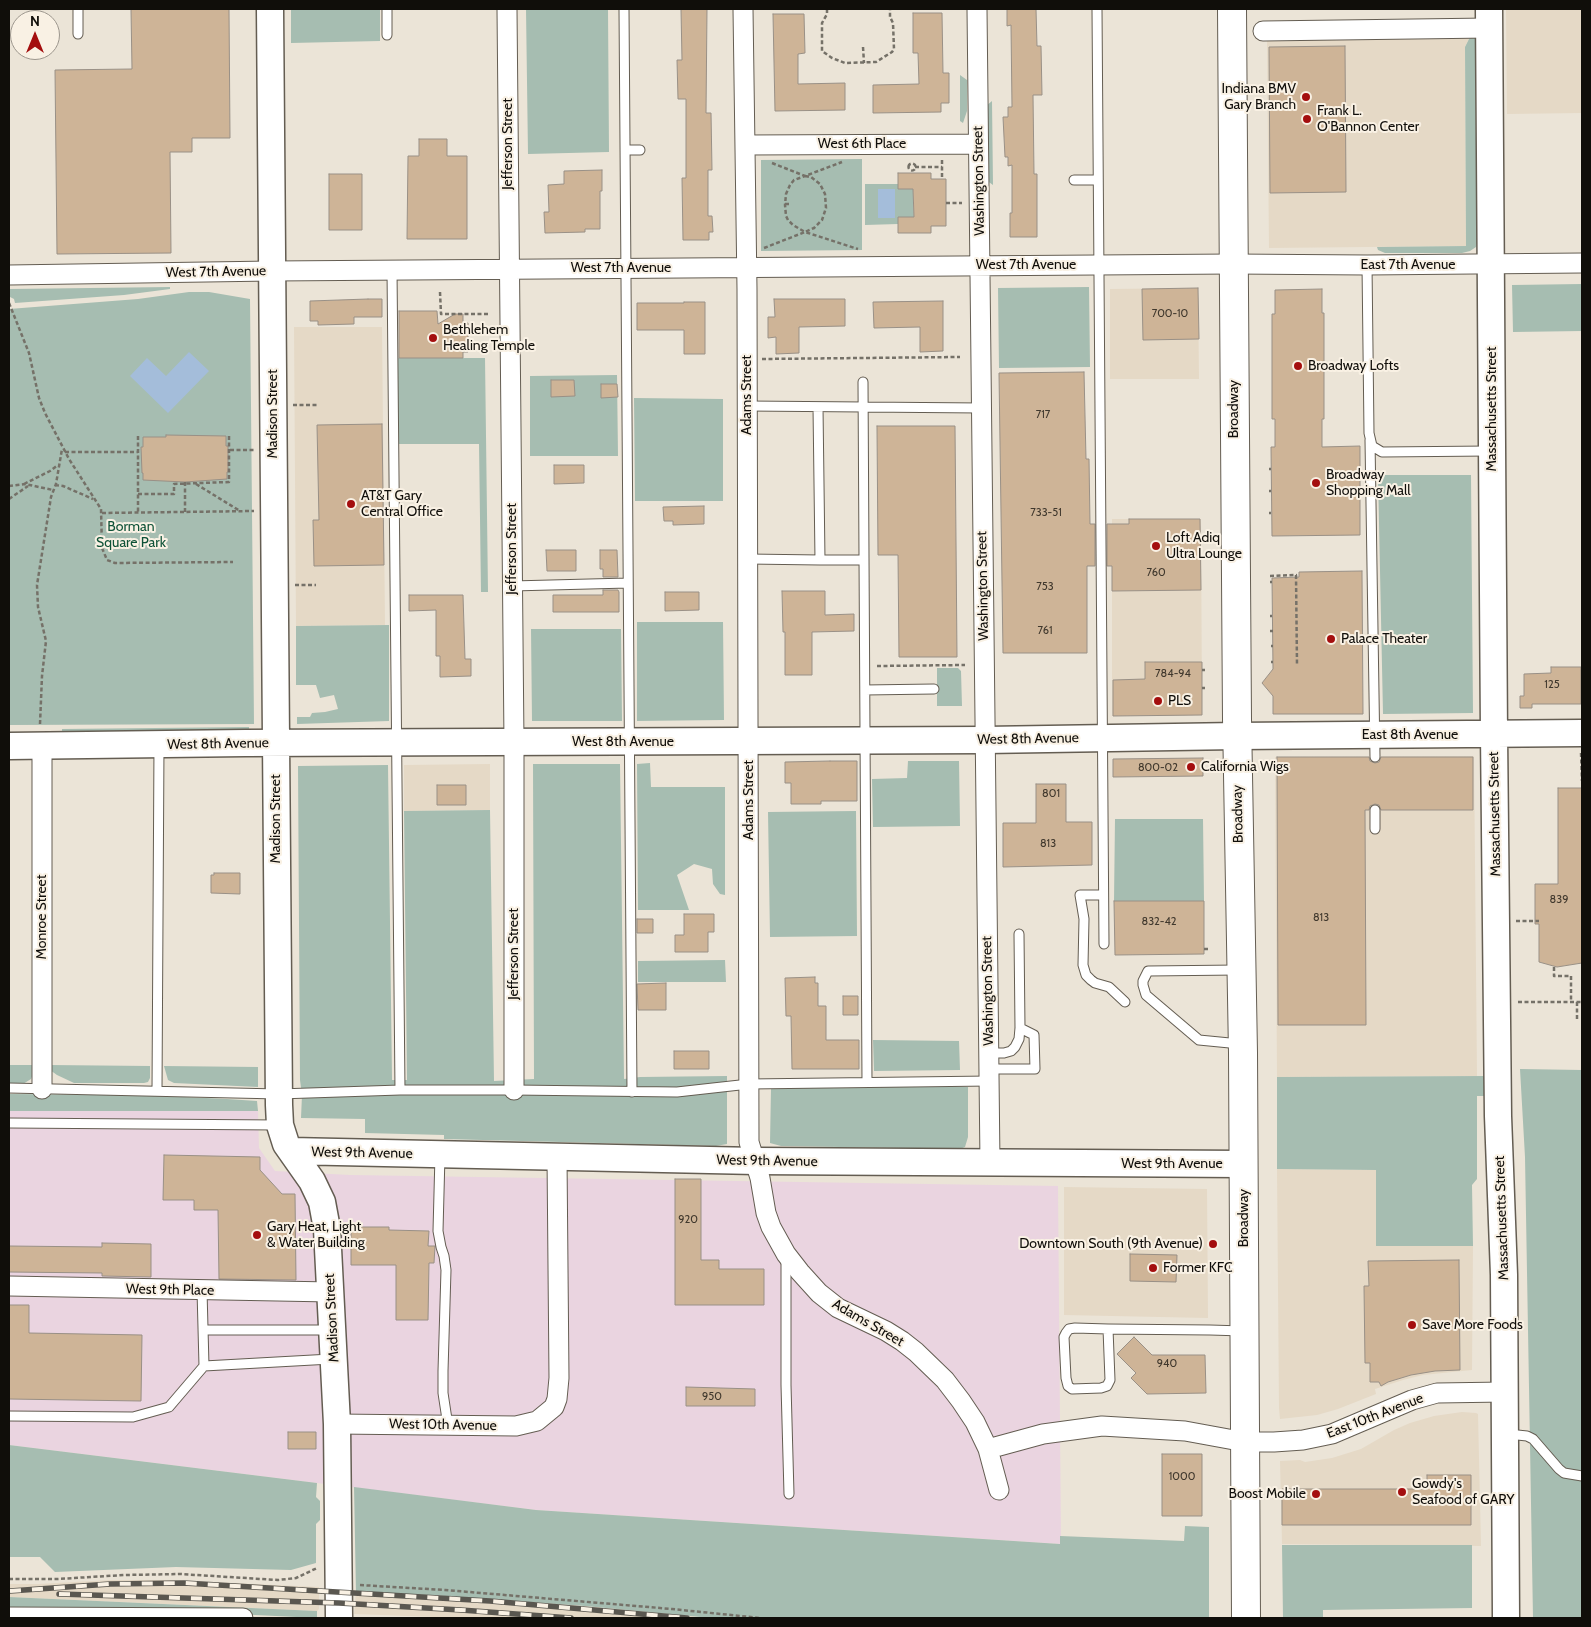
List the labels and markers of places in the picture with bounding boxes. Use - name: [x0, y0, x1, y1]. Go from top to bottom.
- place label: Indiana BMV Gary Branch: [1222, 81, 1296, 114]
- marker: Indiana BMV Gary Branch: [1300, 91, 1312, 103]
- place label: Frank L. O'Bannon Center: [1317, 103, 1419, 136]
- marker: Frank L. O'Bannon Center: [1301, 113, 1313, 125]
- place label: Bethlehem Healing Temple: [443, 322, 535, 354]
- marker: Bethlehem Healing Temple: [427, 332, 439, 344]
- place label: Broadway Lofts: [1308, 358, 1399, 374]
- marker: Broadway Lofts: [1292, 360, 1304, 372]
- place label: Broadway Shopping Mall: [1326, 467, 1411, 500]
- marker: Broadway Shopping Mall: [1310, 477, 1322, 489]
- place label: AT&T Gary Central Office: [361, 488, 443, 520]
- marker: AT&T Gary Central Office: [345, 498, 357, 510]
- place label: Loft Adiq Ultra Lounge: [1166, 530, 1242, 562]
- marker: Loft Adiq Ultra Lounge: [1150, 540, 1162, 552]
- place label: Palace Theater: [1341, 631, 1427, 647]
- marker: Palace Theater: [1325, 633, 1337, 645]
- place label: PLS: [1168, 693, 1191, 709]
- marker: PLS: [1152, 695, 1164, 707]
- place label: California Wigs: [1201, 759, 1289, 775]
- marker: California Wigs: [1185, 761, 1197, 773]
- place label: Gary Heat, Light & Water Building: [267, 1219, 365, 1252]
- marker: Gary Heat, Light & Water Building: [251, 1229, 263, 1241]
- place label: Downtown South (9th Avenue): [1019, 1236, 1203, 1252]
- marker: Downtown South (9th Avenue): [1207, 1238, 1219, 1250]
- place label: Former KFC: [1163, 1260, 1233, 1276]
- marker: Former KFC: [1147, 1262, 1159, 1274]
- place label: Save More Foods: [1422, 1317, 1523, 1333]
- marker: Save More Foods: [1406, 1319, 1418, 1331]
- place label: Gowdy's Seafood of GARY: [1412, 1476, 1514, 1508]
- place label: Boost Mobile: [1229, 1486, 1306, 1502]
- marker: Gowdy's Seafood of GARY: [1396, 1486, 1408, 1498]
- marker: Boost Mobile: [1310, 1488, 1322, 1500]

